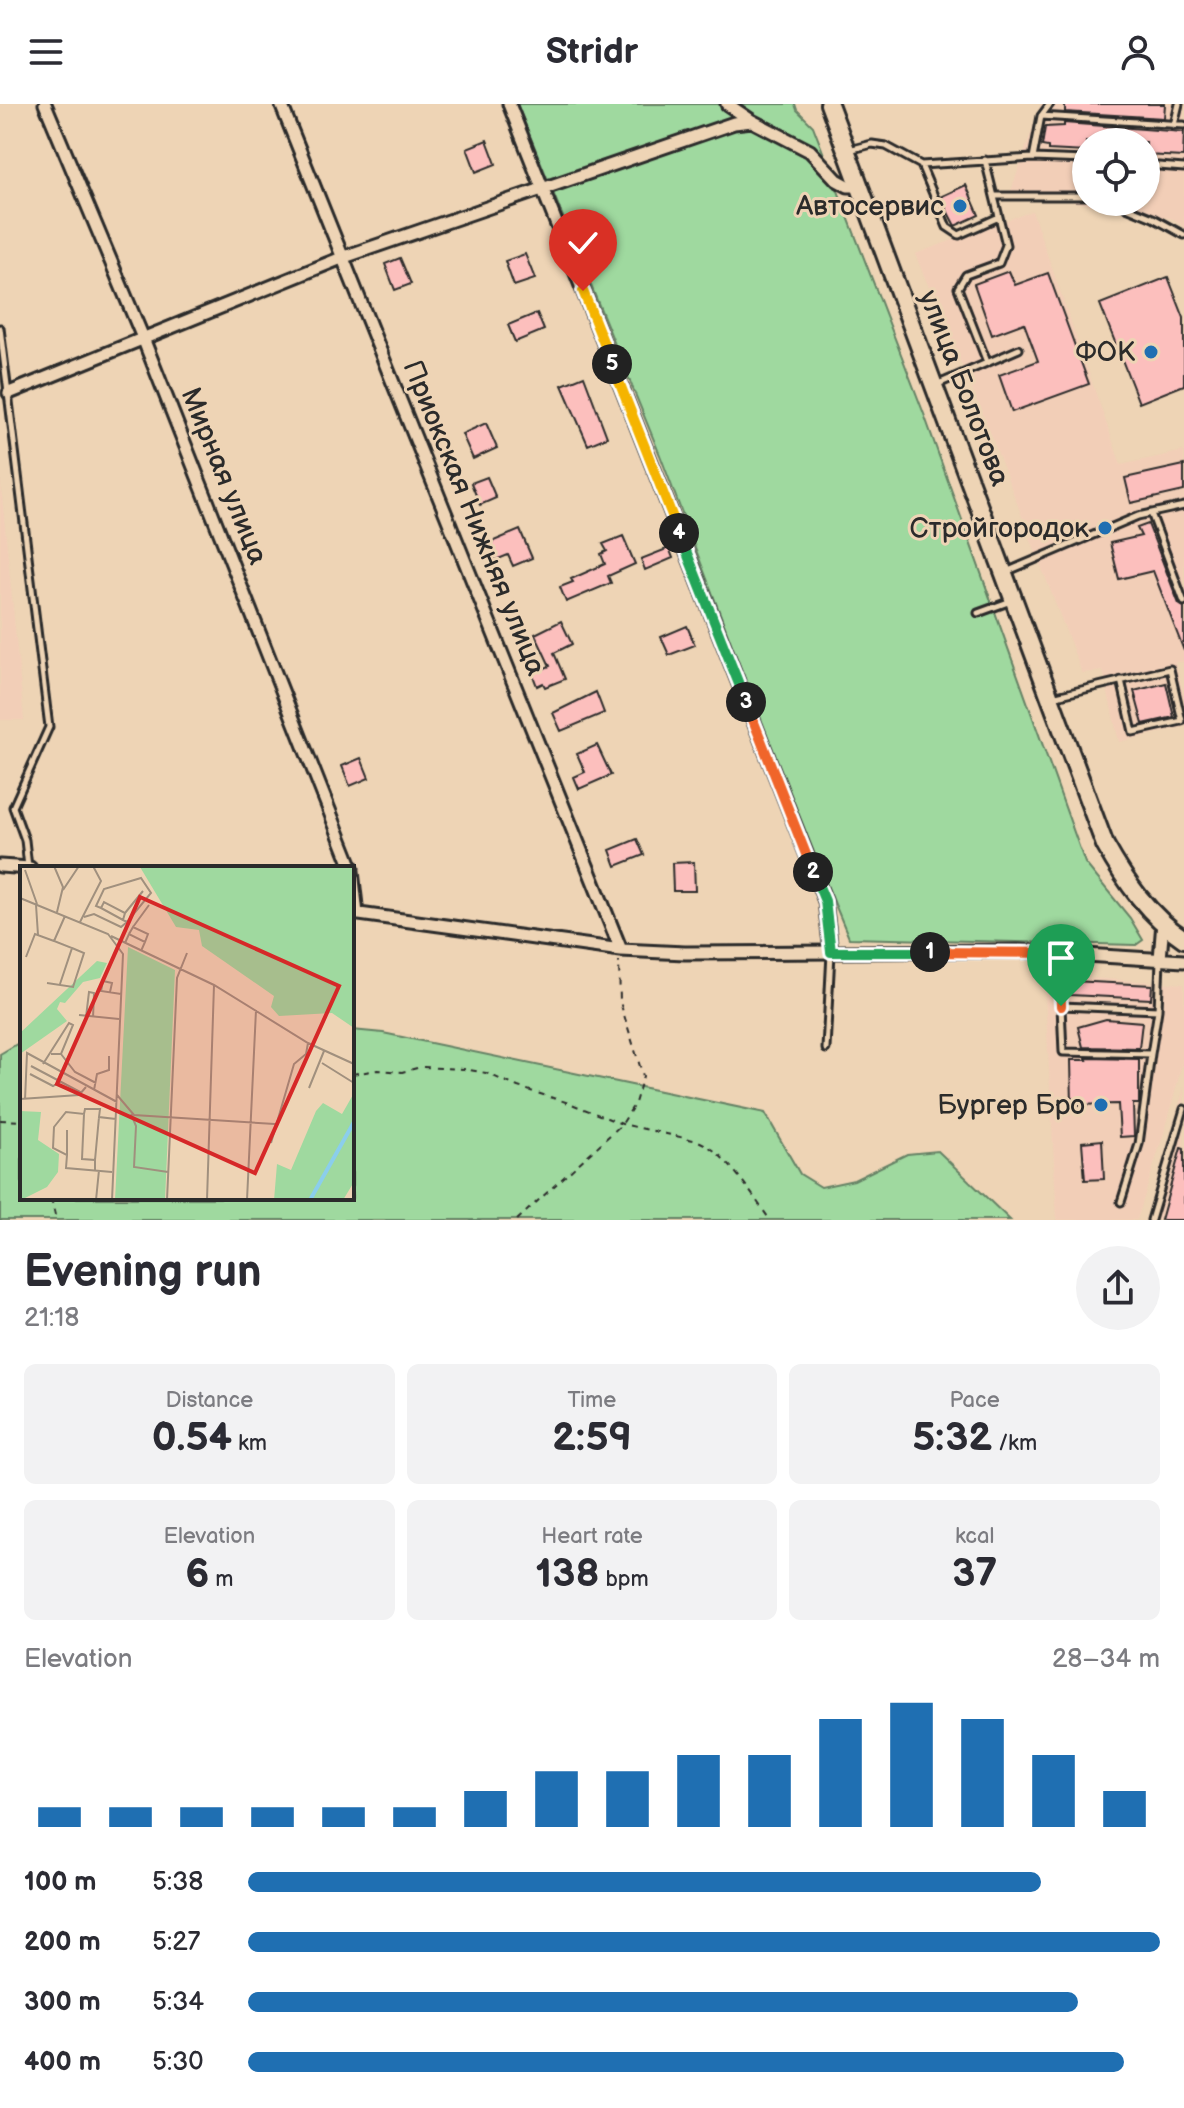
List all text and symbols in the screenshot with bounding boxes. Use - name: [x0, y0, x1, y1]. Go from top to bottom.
- icon: menu: [24, 30, 68, 74]
- icon: person: [1116, 30, 1160, 74]
- text: Stridr: [546, 31, 638, 74]
- map controls: [1072, 128, 1160, 216]
- button: locate: [1072, 128, 1160, 216]
- place label: Автосервис: [795, 190, 944, 223]
- marker: Автосервис: [951, 197, 969, 215]
- pin: [549, 209, 617, 291]
- icon: check: [561, 221, 605, 265]
- street label: улица Болотова: [912, 285, 1017, 491]
- place label: ФОК: [1075, 336, 1136, 369]
- marker: ФОК: [1142, 343, 1160, 361]
- pin: 5: [592, 344, 632, 384]
- text: 5: [606, 350, 618, 377]
- street label: Приокская Нижняя улица: [396, 356, 553, 681]
- street label: Мирная улица: [174, 383, 275, 570]
- place label: Стройгородок: [910, 512, 1089, 545]
- pin: 4: [659, 513, 699, 553]
- text: 4: [673, 519, 685, 546]
- marker: Стройгородок: [1096, 519, 1114, 537]
- pin: 3: [726, 682, 766, 722]
- text: 3: [740, 688, 752, 715]
- pin: 2: [793, 852, 833, 892]
- text: 2: [806, 858, 820, 885]
- inset map: [20, 866, 354, 1200]
- pin: [1027, 924, 1095, 1006]
- pin: 1: [910, 932, 950, 972]
- icon: arrive: [1039, 936, 1083, 980]
- text: 1: [925, 938, 935, 965]
- place label: Бургер Бро: [937, 1089, 1085, 1122]
- marker: Бургер Бро: [1092, 1096, 1110, 1114]
- text: Evening run: [24, 1246, 261, 1299]
- button: share: [1076, 1246, 1160, 1330]
- text: 21:18: [24, 1303, 79, 1334]
- text: Distance: [165, 1387, 253, 1414]
- text: Time: [568, 1387, 616, 1414]
- text: Pace: [950, 1387, 1000, 1414]
- text: 0.54: [152, 1414, 232, 1462]
- text: 2:59: [552, 1414, 632, 1462]
- text: 5:32: [912, 1414, 992, 1462]
- text: km: [232, 1430, 267, 1457]
- text: /km: [992, 1430, 1037, 1457]
- text: Elevation: [163, 1523, 255, 1550]
- text: Heart rate: [541, 1523, 643, 1550]
- text: kcal: [955, 1523, 994, 1550]
- text: 6: [185, 1550, 209, 1598]
- text: 138: [535, 1550, 599, 1598]
- text: 37: [952, 1550, 997, 1598]
- text: m: [209, 1566, 234, 1593]
- text: bpm: [599, 1566, 649, 1593]
- text: Elevation: [24, 1644, 132, 1675]
- text: 28–34 m: [1052, 1644, 1160, 1675]
- text: 100 m: [24, 1867, 97, 1898]
- text: 5:38: [152, 1867, 203, 1898]
- text: 200 m: [24, 1927, 101, 1958]
- text: 5:27: [152, 1927, 200, 1958]
- text: 300 m: [24, 1987, 101, 2018]
- text: 5:34: [152, 1987, 204, 2018]
- text: 400 m: [24, 2047, 101, 2078]
- text: 5:30: [152, 2047, 203, 2078]

